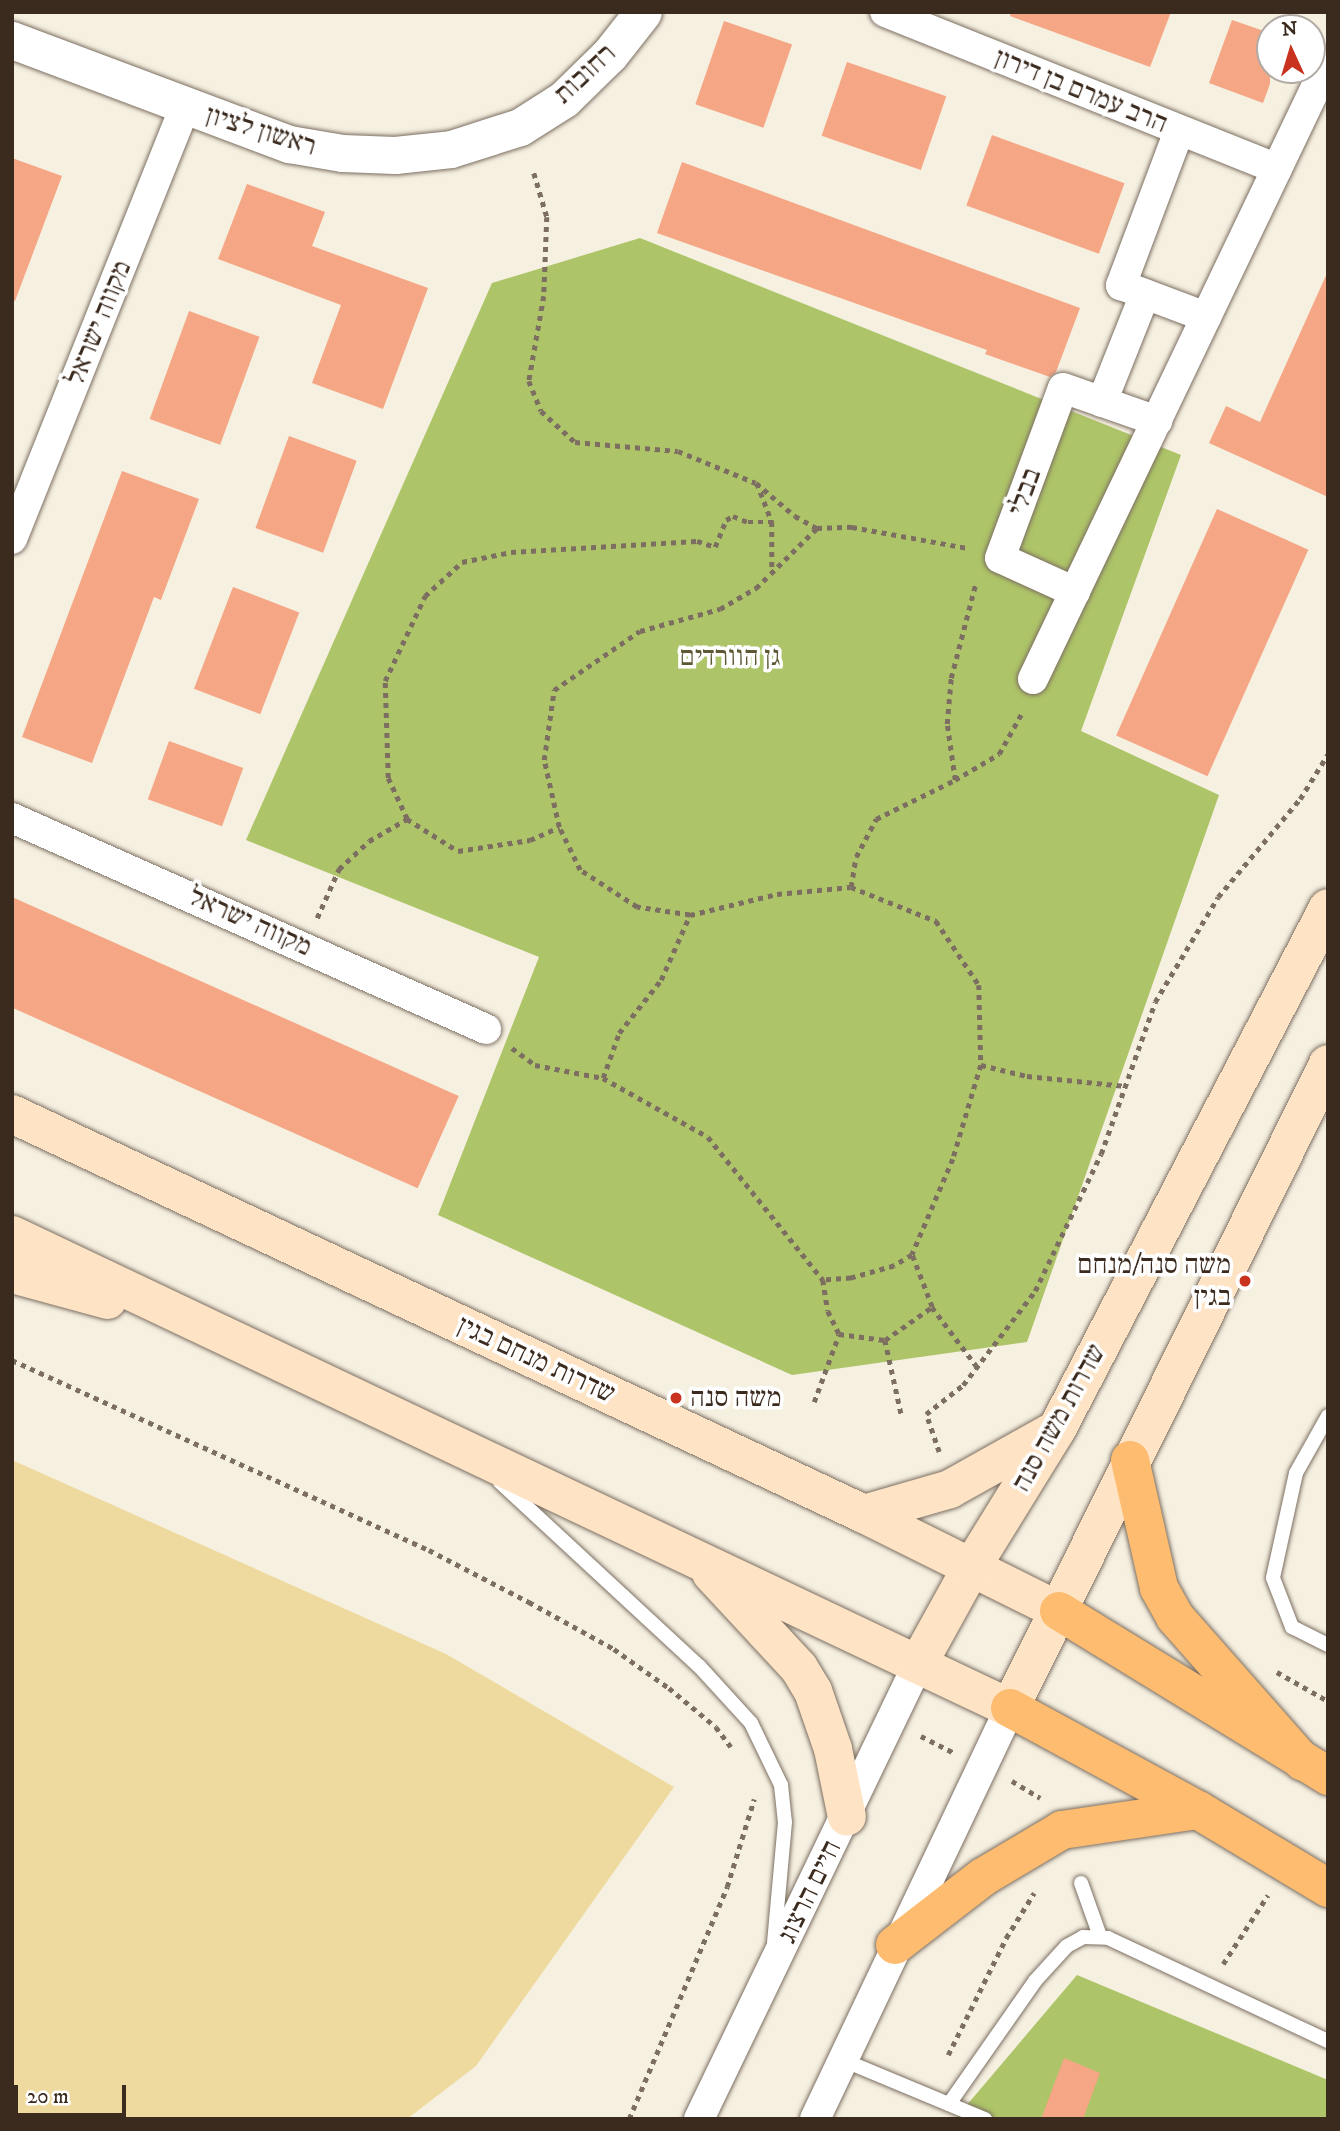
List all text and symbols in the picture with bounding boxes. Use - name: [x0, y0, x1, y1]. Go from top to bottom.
- north arrow: [1256, 14, 1326, 84]
- text: N: [1281, 18, 1298, 42]
- street label: רחובות: [547, 37, 623, 111]
- street label: הרב עמרם בן דירון: [990, 41, 1172, 141]
- street label: ראשון לציון: [202, 98, 320, 164]
- street label: מקווה ישראל: [59, 256, 139, 390]
- street label: בבלי: [1001, 464, 1049, 520]
- park label: גן הוורדים: [680, 640, 780, 674]
- street label: מקווה ישראל: [183, 880, 317, 964]
- place label: משה סנה/מנחם בגין: [1077, 1248, 1231, 1314]
- marker: משה סנה/מנחם בגין: [1237, 1273, 1253, 1289]
- street label: שדרות מנחם בגין: [452, 1309, 620, 1411]
- street label: שדרות משה סנה: [1005, 1338, 1113, 1498]
- place label: משה סנה: [690, 1381, 781, 1415]
- marker: משה סנה: [668, 1390, 684, 1406]
- street label: חיים הרצוג: [771, 1835, 849, 1949]
- scale bar: [18, 2072, 130, 2116]
- text: 20 m: [27, 2084, 69, 2110]

